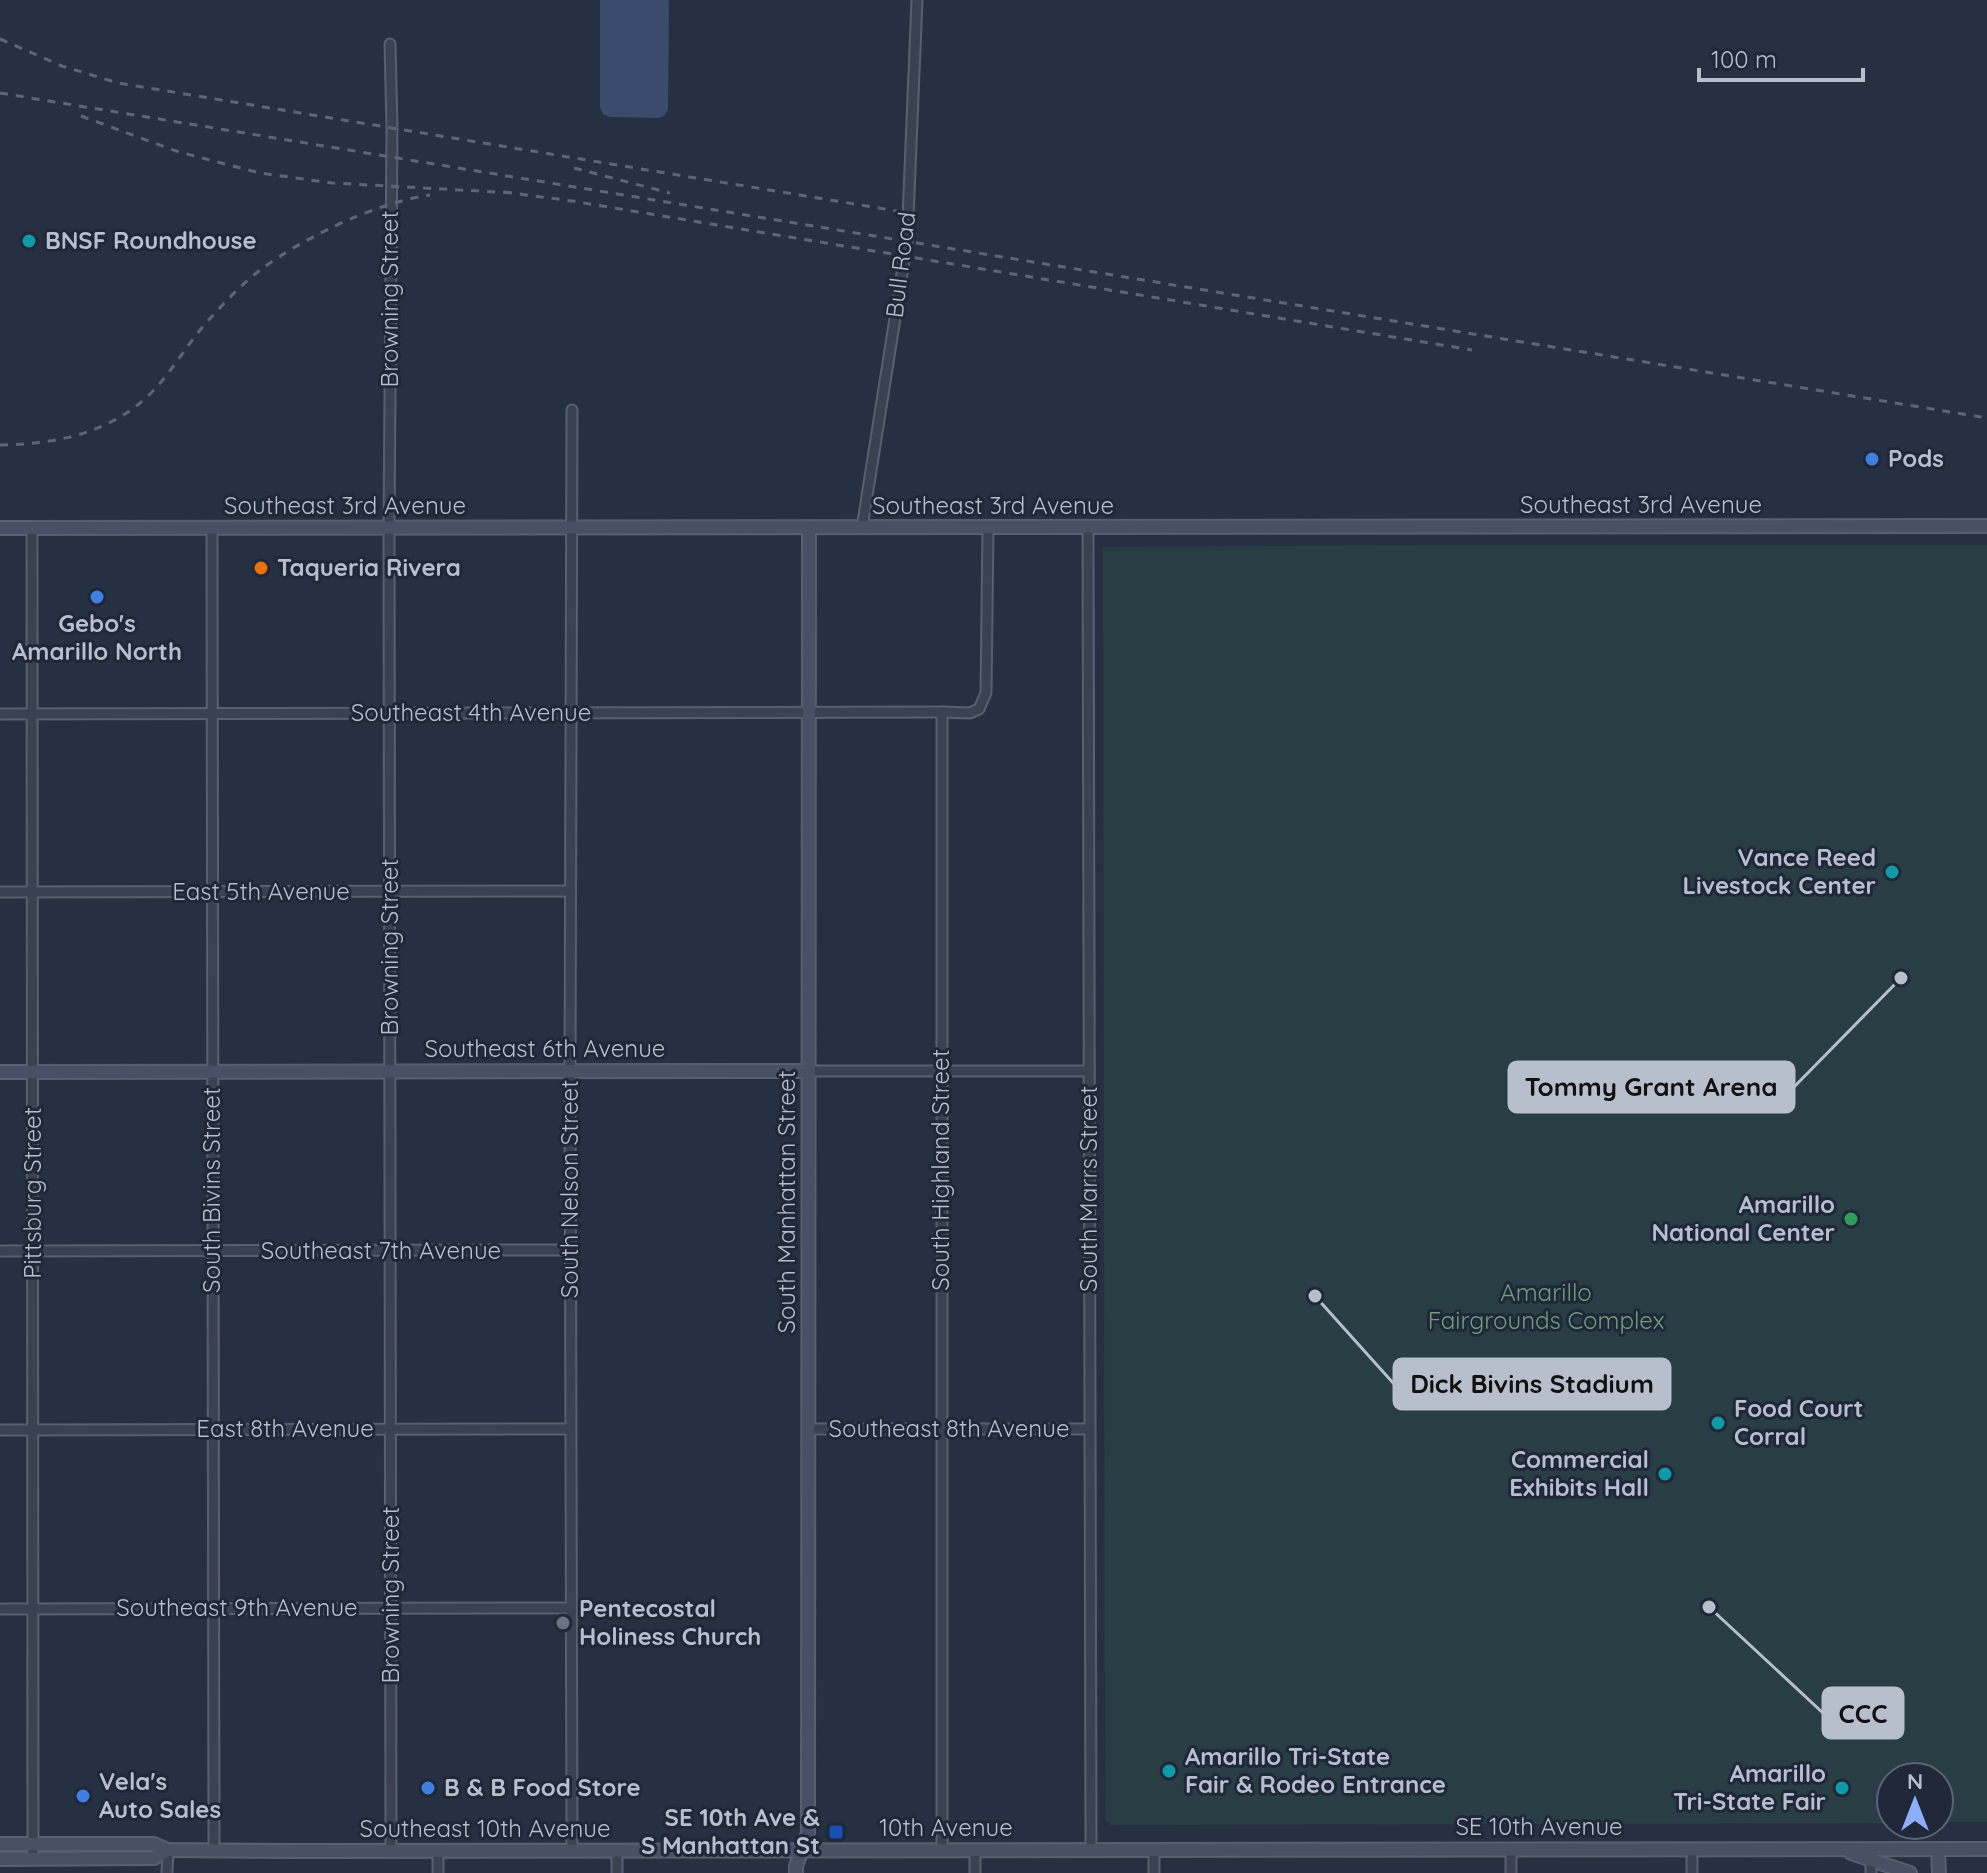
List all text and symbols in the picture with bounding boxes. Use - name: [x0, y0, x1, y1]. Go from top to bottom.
- scale bar: [1699, 32, 1863, 82]
- text: 100 m: [1711, 44, 1777, 74]
- street label: Bull Road: [879, 210, 921, 320]
- street label: Browning Street: [374, 211, 404, 387]
- place label: BNSF Roundhouse: [45, 225, 257, 255]
- marker: BNSF Roundhouse: [20, 232, 38, 250]
- place label: Pods: [1888, 443, 1944, 473]
- marker: Pods: [1863, 450, 1881, 468]
- street label: Southeast 3rd Avenue: [1520, 489, 1762, 519]
- street label: Southeast 3rd Avenue: [224, 490, 466, 520]
- street label: Southeast 3rd Avenue: [872, 490, 1114, 520]
- place label: Taqueria Rivera: [277, 552, 461, 582]
- marker: Taqueria Rivera: [252, 559, 270, 577]
- marker: Gebo's Amarillo North: [88, 588, 106, 606]
- place label: Gebo's Amarillo North: [12, 608, 182, 666]
- street label: Southeast 4th Avenue: [351, 697, 591, 727]
- place label: Vance Reed Livestock Center: [1682, 842, 1876, 900]
- street label: Browning Street: [374, 859, 404, 1035]
- marker: Vance Reed Livestock Center: [1883, 863, 1901, 881]
- street label: East 5th Avenue: [172, 876, 350, 906]
- street label: Southeast 6th Avenue: [425, 1033, 665, 1063]
- street label: South Highland Street: [925, 1049, 955, 1291]
- callout: Tommy Grant Arena: [1509, 1062, 1794, 1112]
- street label: South Manhattan Street: [771, 1070, 801, 1334]
- text: Tommy Grant Arena: [1524, 1070, 1778, 1103]
- street label: South Nelson Street: [554, 1080, 584, 1298]
- street label: South Marrs Street: [1073, 1086, 1103, 1292]
- street label: South Bivins Street: [196, 1087, 226, 1293]
- street label: Pittsburg Street: [17, 1107, 47, 1279]
- place label: Amarillo National Center: [1651, 1189, 1835, 1247]
- marker: Amarillo National Center: [1842, 1210, 1860, 1228]
- street label: Southeast 7th Avenue: [261, 1235, 501, 1265]
- park label: Amarillo Fairgrounds Complex: [1428, 1277, 1664, 1335]
- callout: Dick Bivins Stadium: [1394, 1359, 1670, 1409]
- text: Dick Bivins Stadium: [1410, 1367, 1654, 1400]
- place label: Food Court Corral: [1734, 1393, 1863, 1451]
- street label: East 8th Avenue: [196, 1413, 374, 1443]
- street label: Southeast 8th Avenue: [829, 1413, 1069, 1443]
- marker: Food Court Corral: [1709, 1414, 1727, 1432]
- place label: Commercial Exhibits Hall: [1509, 1444, 1649, 1502]
- marker: Commercial Exhibits Hall: [1656, 1465, 1674, 1483]
- street label: Browning Street: [375, 1507, 405, 1683]
- street label: Southeast 9th Avenue: [116, 1592, 358, 1622]
- place label: Pentecostal Holiness Church: [579, 1593, 761, 1651]
- marker: Pentecostal Holiness Church: [554, 1614, 572, 1632]
- callout: CCC: [1823, 1688, 1903, 1738]
- text: CCC: [1839, 1697, 1887, 1730]
- place label: Amarillo Tri-State Fair & Rodeo Entrance: [1185, 1741, 1446, 1799]
- place label: Amarillo Tri-State Fair: [1673, 1758, 1826, 1816]
- north arrow: [1875, 1761, 1955, 1841]
- marker: Amarillo Tri-State Fair & Rodeo Entrance: [1160, 1762, 1178, 1780]
- place label: Vela's Auto Sales: [99, 1766, 221, 1824]
- text: N: [1907, 1767, 1923, 1795]
- place label: B & B Food Store: [444, 1772, 641, 1802]
- marker: B & B Food Store: [419, 1779, 437, 1797]
- marker: Amarillo Tri-State Fair: [1833, 1779, 1851, 1797]
- marker: Vela's Auto Sales: [74, 1787, 92, 1805]
- place label: SE 10th Ave & S Manhattan St: [641, 1802, 820, 1860]
- street label: SE 10th Avenue: [1455, 1811, 1623, 1841]
- street label: 10th Avenue: [879, 1812, 1013, 1842]
- street label: Southeast 10th Avenue: [359, 1813, 611, 1843]
- marker: SE 10th Ave & S Manhattan St: [827, 1823, 845, 1841]

